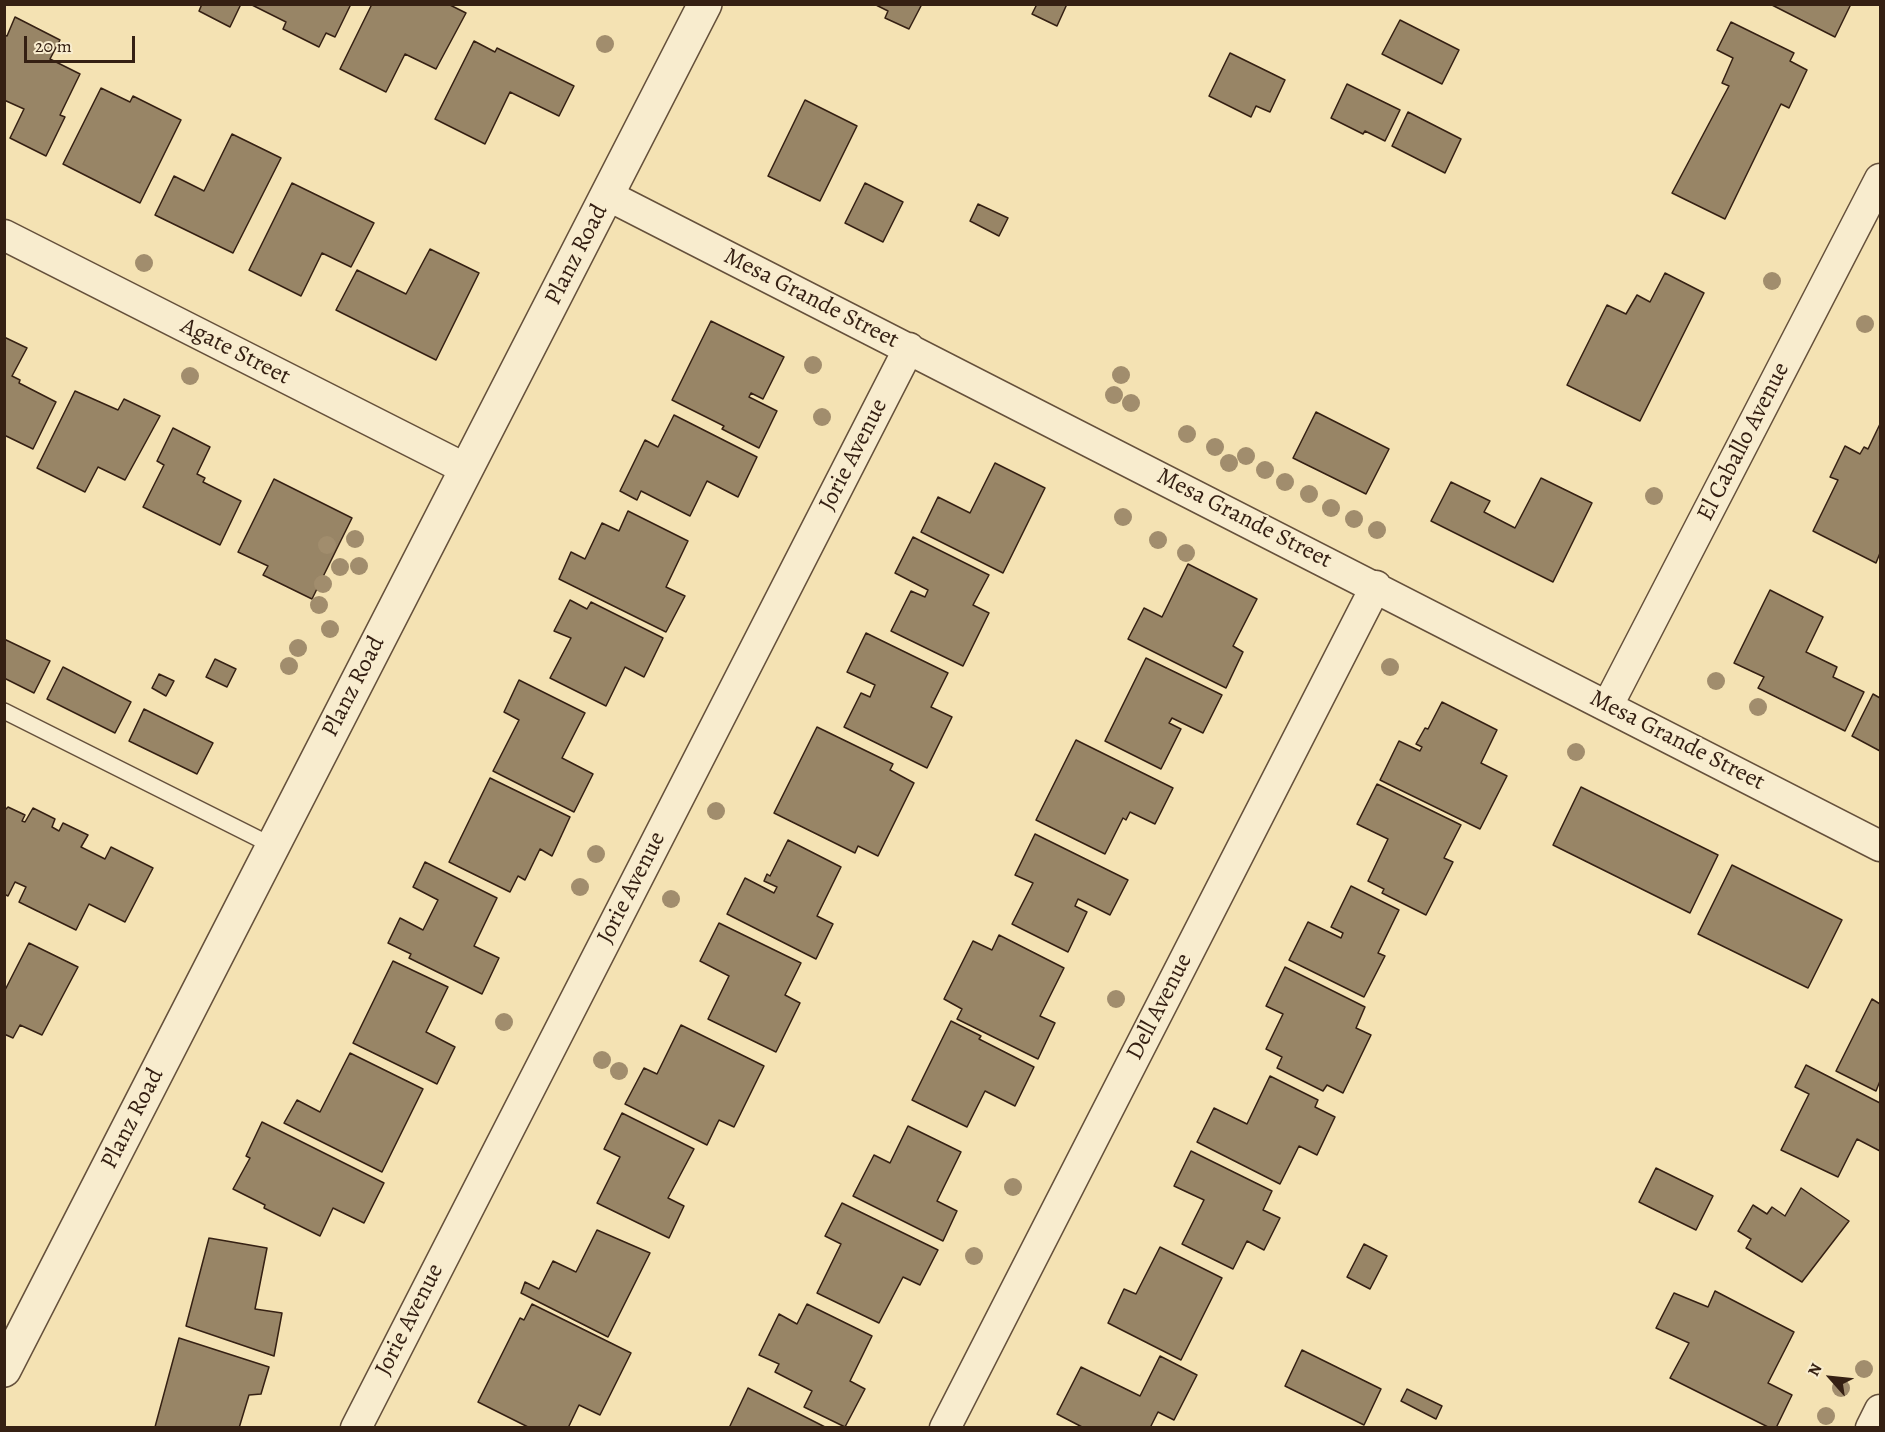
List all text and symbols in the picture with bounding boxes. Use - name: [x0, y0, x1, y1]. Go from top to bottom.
- scale bar: [27, 24, 138, 62]
- text: 20 m: [35, 34, 72, 58]
- street label: Planz Road: [539, 200, 615, 310]
- street label: Mesa Grande Street: [719, 242, 903, 356]
- street label: Agate Street: [175, 312, 295, 392]
- street label: El Caballo Avenue: [1692, 358, 1796, 526]
- street label: Jorie Avenue: [814, 394, 894, 516]
- street label: Mesa Grande Street: [1152, 462, 1336, 576]
- street label: Planz Road: [316, 632, 392, 742]
- street label: Mesa Grande Street: [1585, 684, 1769, 798]
- street label: Jorie Avenue: [592, 827, 672, 949]
- street label: Dell Avenue: [1121, 949, 1199, 1065]
- street label: Planz Road: [95, 1064, 171, 1174]
- street label: Jorie Avenue: [370, 1259, 450, 1381]
- north arrow: [1801, 1348, 1861, 1408]
- text: N: [1803, 1360, 1827, 1380]

